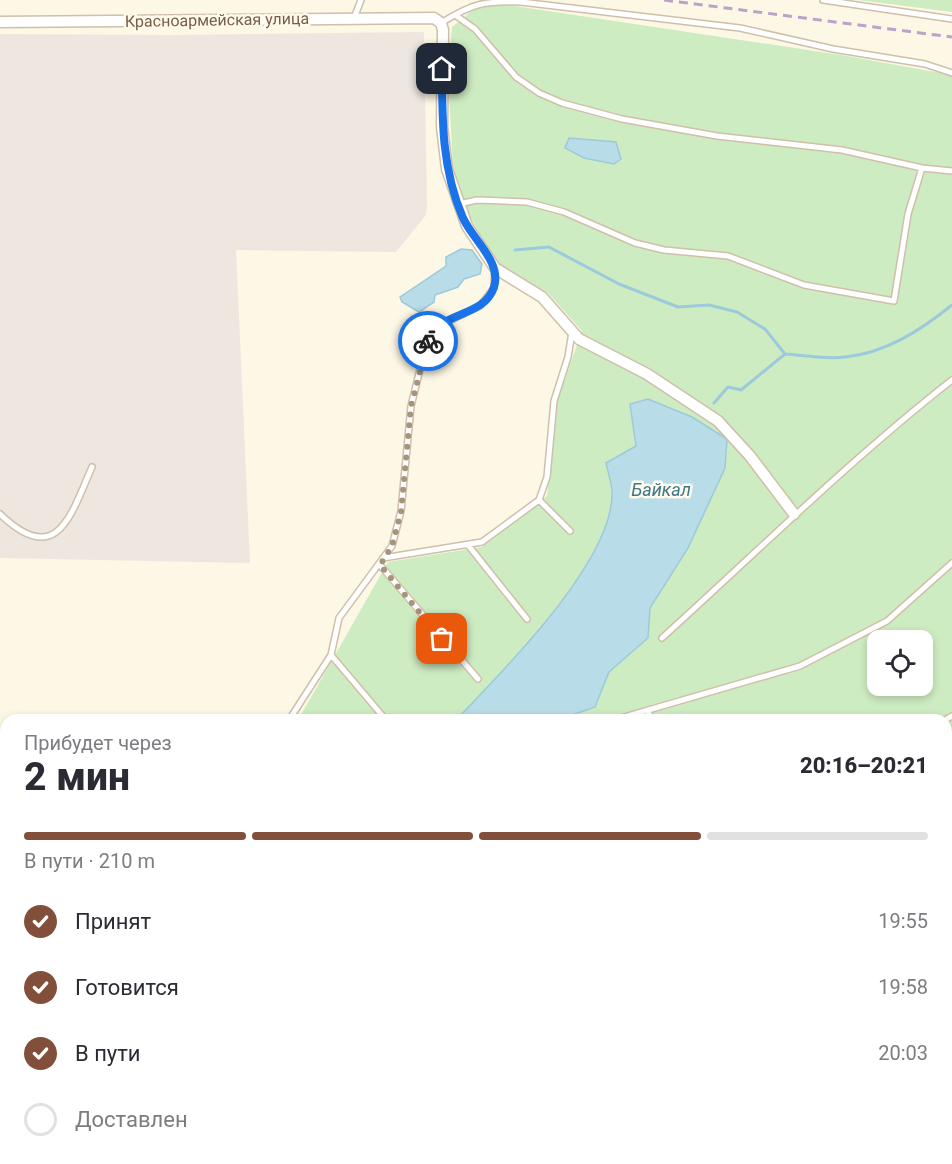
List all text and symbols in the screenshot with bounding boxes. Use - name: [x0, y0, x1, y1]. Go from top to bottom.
- street label: Красноармейская улица: [125, 9, 309, 31]
- pin: [416, 43, 467, 94]
- icon: home: [425, 52, 458, 85]
- courier: [398, 311, 458, 371]
- icon: bike: [412, 325, 445, 358]
- water label: Байкал: [631, 479, 691, 500]
- pin: [416, 613, 467, 664]
- icon: bag: [425, 622, 458, 655]
- map controls: [867, 630, 933, 696]
- button: locate: [867, 630, 933, 696]
- text: Прибудет через: [24, 731, 172, 755]
- text: 20:16–20:21: [800, 753, 928, 778]
- text: 2 мин: [24, 754, 130, 800]
- text: В пути · 210 m: [24, 849, 155, 873]
- icon: check: [24, 905, 57, 938]
- text: Принят: [75, 909, 151, 934]
- text: 19:55: [878, 909, 928, 933]
- icon: check: [24, 971, 57, 1004]
- text: Готовится: [75, 975, 179, 1000]
- text: 19:58: [878, 975, 928, 999]
- icon: check: [24, 1037, 57, 1070]
- text: В пути: [75, 1041, 141, 1066]
- text: 20:03: [878, 1041, 928, 1065]
- text: Доставлен: [75, 1107, 188, 1132]

